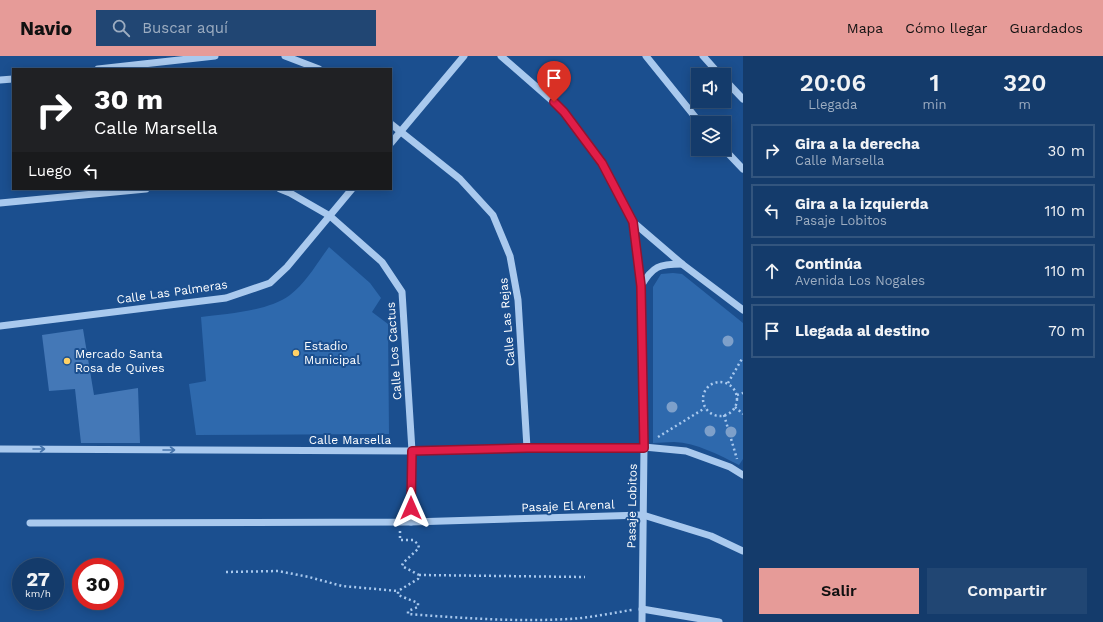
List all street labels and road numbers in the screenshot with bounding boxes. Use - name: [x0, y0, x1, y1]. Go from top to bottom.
- street label: Calle Las Palmeras: [116, 277, 228, 307]
- street label: Calle Las Rejas: [496, 277, 518, 367]
- street label: Calle Los Cactus: [384, 301, 404, 401]
- street label: Calle Marsella: [309, 433, 391, 447]
- street label: Pasaje Lobitos: [624, 463, 640, 549]
- street label: Pasaje El Arenal: [521, 497, 615, 515]

